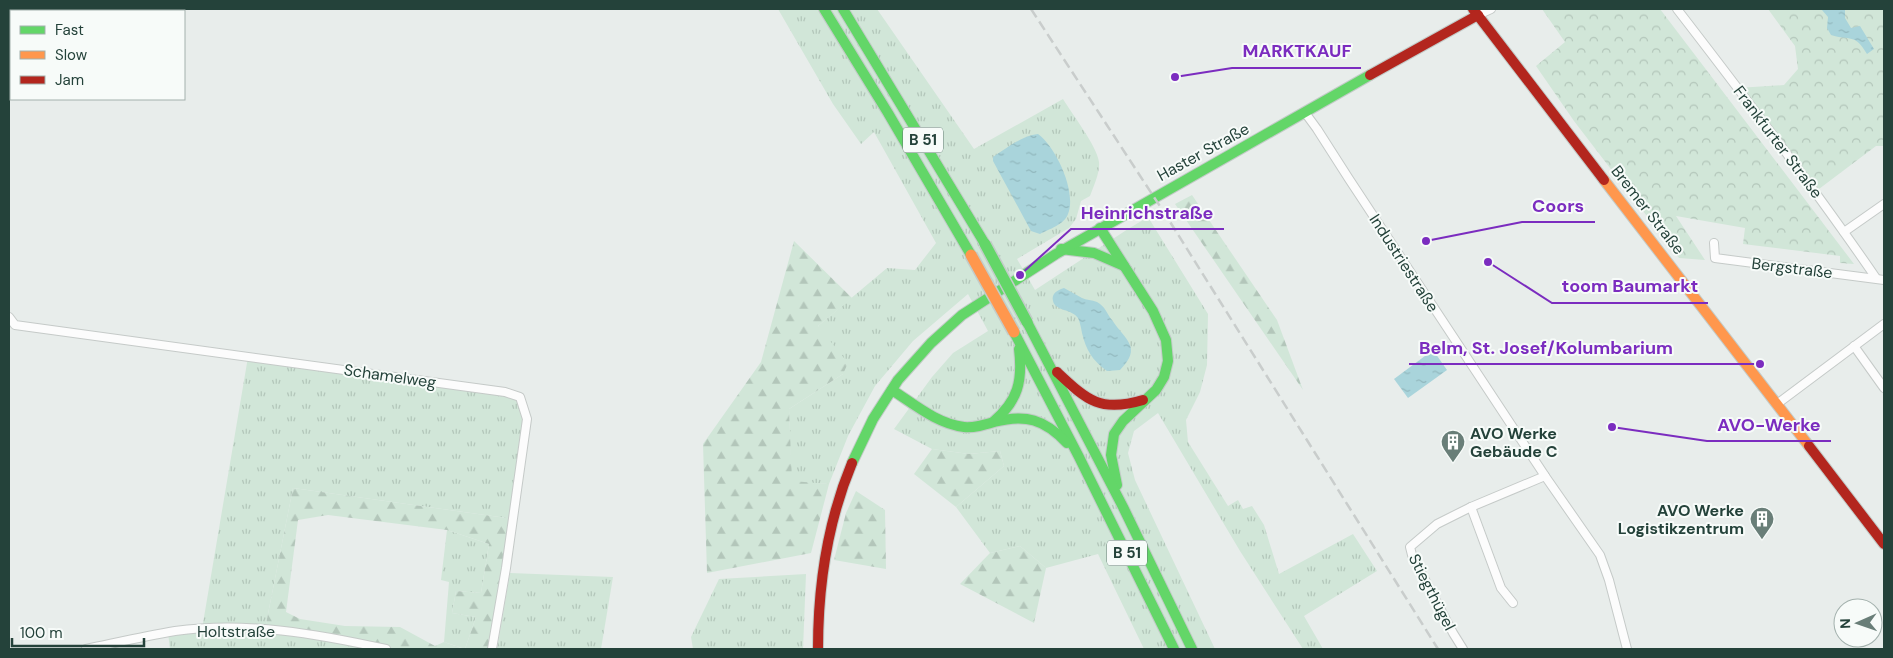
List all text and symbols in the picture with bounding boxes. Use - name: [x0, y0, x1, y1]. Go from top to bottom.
- legend: [10, 10, 185, 100]
- text: Fast: [55, 20, 84, 40]
- callout: MARKTKAUF: [1232, 35, 1361, 68]
- text: MARKTKAUF: [1243, 39, 1351, 63]
- text: Slow: [55, 45, 88, 65]
- text: Jam: [55, 70, 84, 90]
- street label: Frankfurter Straße: [1729, 81, 1827, 203]
- street label: Haster Straße: [1153, 118, 1253, 186]
- road number: B 51: [903, 128, 943, 152]
- street label: Bremer Straße: [1607, 161, 1689, 259]
- callout: Coors: [1522, 189, 1595, 222]
- text: Coors: [1532, 194, 1584, 218]
- callout: Heinrichstraße: [1071, 196, 1224, 229]
- text: Heinrichstraße: [1081, 201, 1213, 225]
- street label: Industriestraße: [1364, 210, 1444, 316]
- street label: Bergstraße: [1750, 253, 1834, 283]
- callout: toom Baumarkt: [1552, 270, 1708, 303]
- text: toom Baumarkt: [1562, 274, 1698, 298]
- callout: Belm, St. Josef/Kolumbarium: [1409, 331, 1683, 364]
- text: Belm, St. Josef/Kolumbarium: [1419, 336, 1673, 360]
- street label: Schamelweg: [342, 359, 438, 393]
- callout: AVO-Werke: [1707, 408, 1831, 441]
- text: AVO-Werke: [1717, 413, 1821, 437]
- place label: AVO Werke Gebäude C: [1470, 423, 1558, 462]
- building icon: AVO Werke Gebäude C: [1440, 429, 1466, 463]
- place label: AVO Werke Logistikzentrum: [1618, 500, 1744, 539]
- building icon: AVO Werke Logistikzentrum: [1749, 506, 1775, 540]
- road number: B 51: [1107, 540, 1147, 566]
- street label: Stiegthügel: [1404, 550, 1460, 634]
- north arrow: [1833, 598, 1883, 648]
- scale bar: [12, 616, 145, 648]
- text: N: [1836, 618, 1854, 629]
- street label: Holtstraße: [197, 621, 275, 642]
- text: 100 m: [20, 623, 63, 643]

